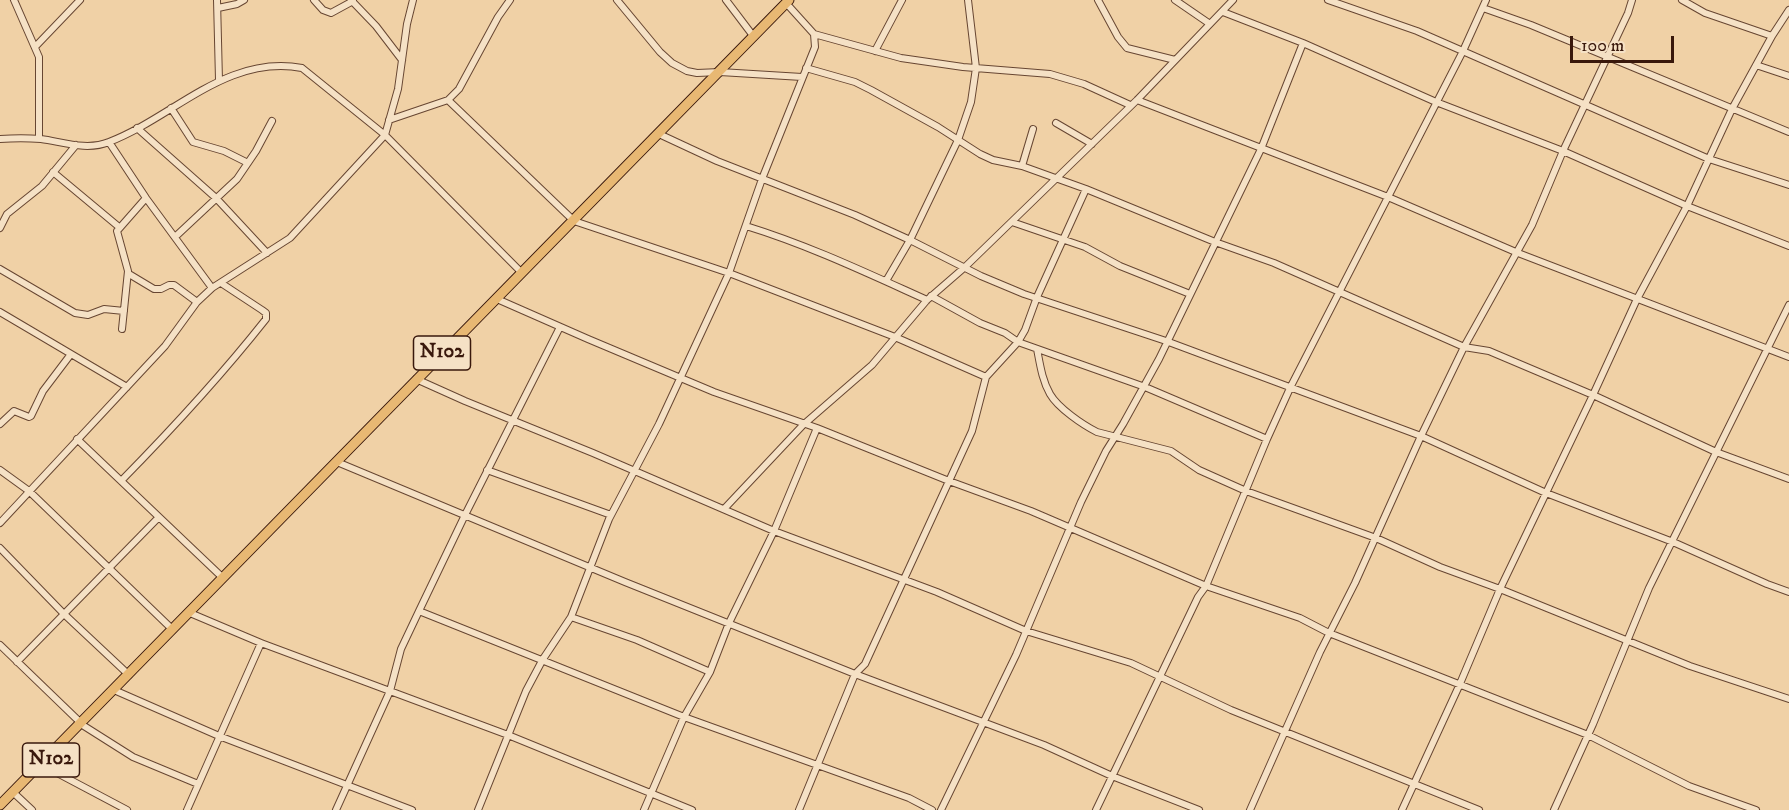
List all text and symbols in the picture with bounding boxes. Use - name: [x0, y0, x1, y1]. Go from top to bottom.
- scale bar: [1573, 24, 1676, 62]
- text: 100 m: [1581, 35, 1624, 57]
- road number: N102: [414, 336, 470, 370]
- road number: N102: [22, 743, 80, 777]

